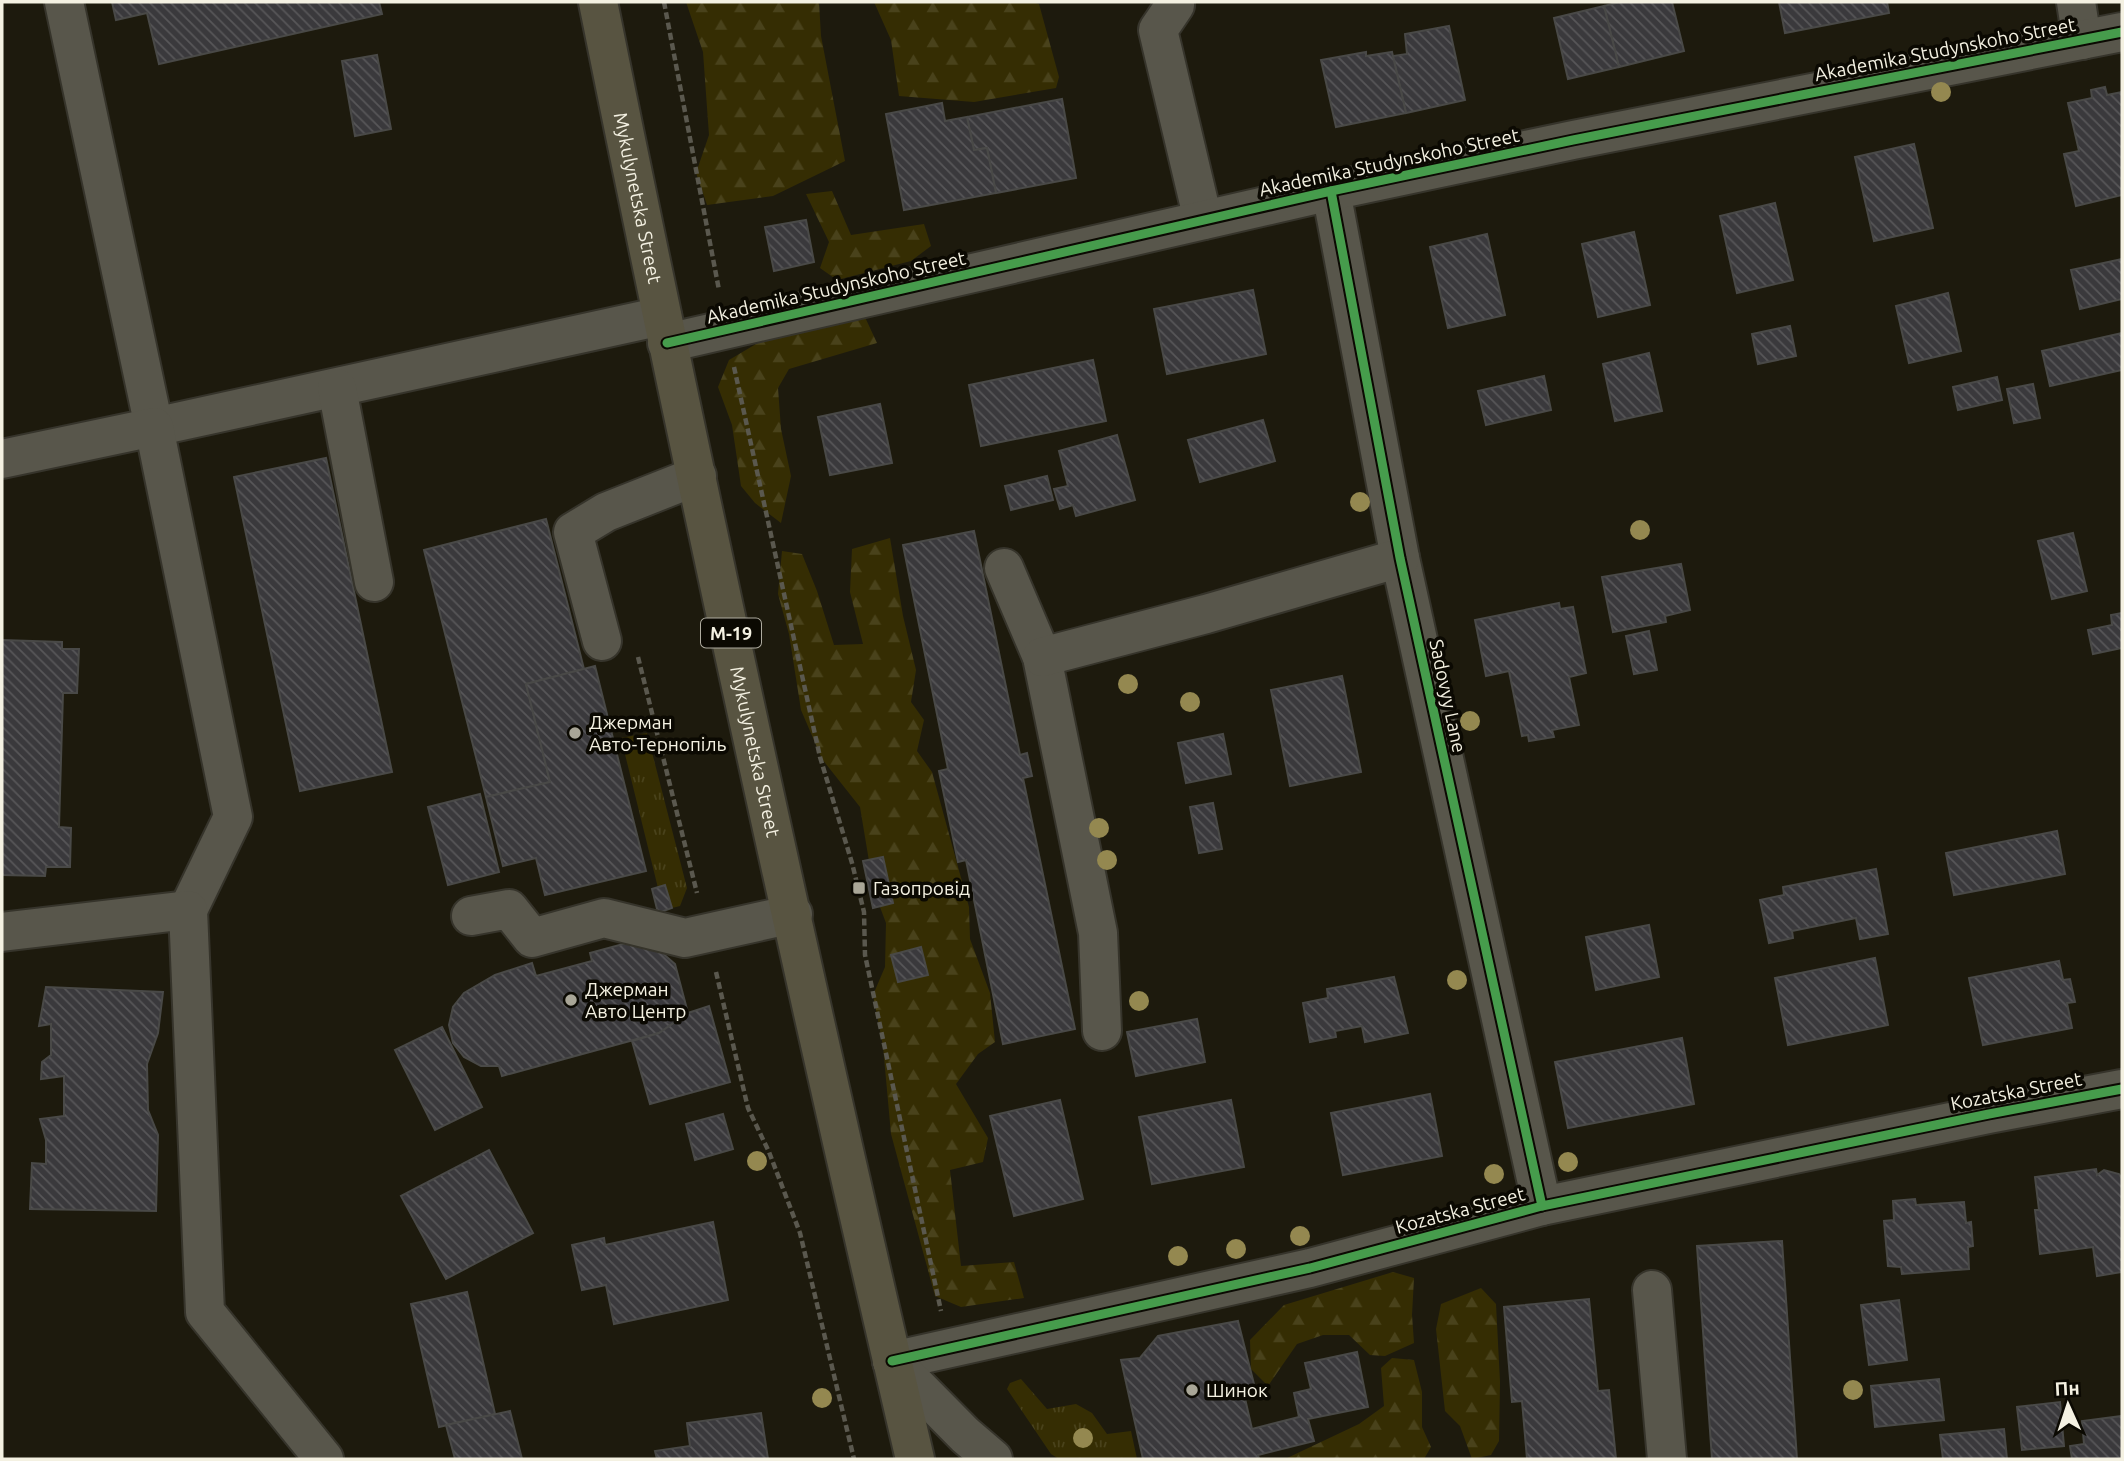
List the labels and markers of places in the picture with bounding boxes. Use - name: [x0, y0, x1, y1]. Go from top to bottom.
- place label: Джерман Авто-Тернопіль: [589, 711, 727, 755]
- marker: Джерман Авто-Тернопіль: [567, 725, 583, 741]
- place label: Газопровід: [873, 877, 970, 899]
- marker: Газопровід: [851, 880, 867, 896]
- place label: Джерман Авто Центр: [585, 978, 686, 1022]
- marker: Джерман Авто Центр: [563, 992, 579, 1008]
- place label: Шинок: [1206, 1379, 1268, 1401]
- marker: Шинок: [1184, 1382, 1200, 1398]

